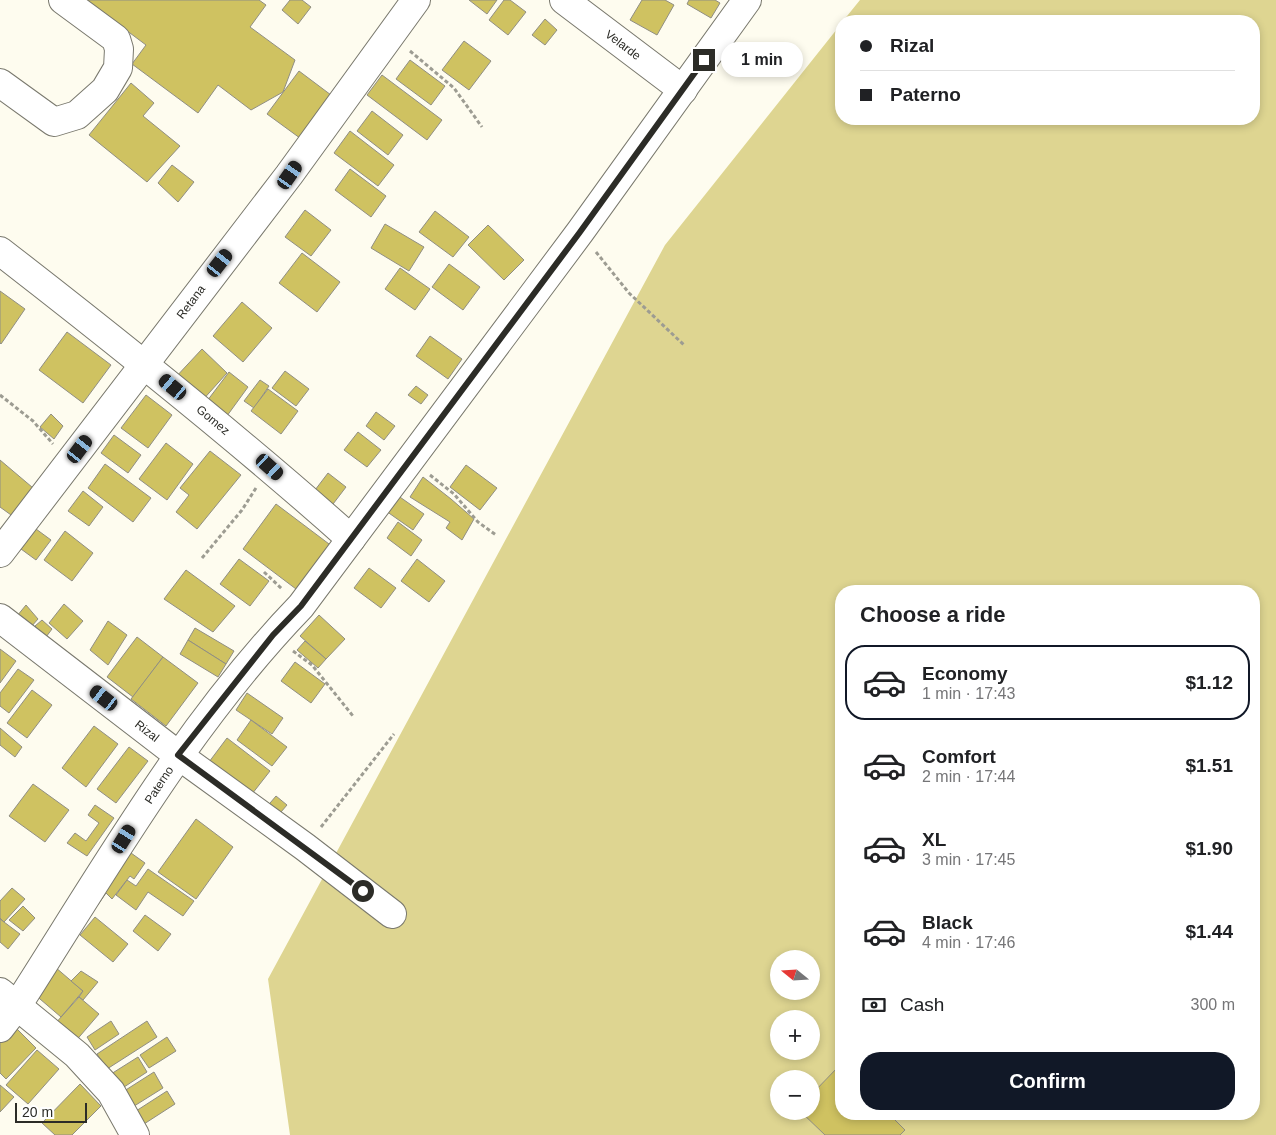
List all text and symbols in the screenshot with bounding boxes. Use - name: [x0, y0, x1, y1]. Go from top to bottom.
- street label: Velarde: [603, 27, 644, 63]
- text: Rizal: [890, 35, 934, 56]
- callout: 1 min: [722, 42, 804, 78]
- route end: [693, 49, 715, 71]
- text: 1 min: [741, 51, 783, 68]
- text: Paterno: [890, 84, 961, 105]
- car: [275, 158, 304, 192]
- car: [204, 247, 235, 279]
- street label: Retana: [174, 282, 208, 322]
- car: [156, 372, 189, 402]
- street label: Gomez: [194, 402, 232, 438]
- car: [64, 433, 95, 465]
- car: [253, 451, 286, 483]
- text: Choose a ride: [860, 602, 1005, 627]
- icon: car: [862, 660, 907, 705]
- text: Economy: [922, 663, 1008, 684]
- text: $1.12: [1185, 672, 1233, 693]
- car: [87, 683, 120, 713]
- text: 1 min · 17:43: [922, 685, 1015, 702]
- street label: Rizal: [132, 717, 162, 745]
- icon: car: [862, 743, 907, 788]
- text: Comfort: [922, 746, 996, 767]
- text: $1.51: [1185, 755, 1233, 776]
- street label: Paterno: [142, 763, 176, 806]
- text: 2 min · 17:44: [922, 768, 1015, 785]
- car: [109, 822, 138, 856]
- icon: car: [862, 826, 907, 871]
- text: XL: [922, 829, 946, 850]
- text: $1.90: [1185, 838, 1233, 859]
- text: 3 min · 17:45: [922, 851, 1015, 868]
- route start: [352, 880, 374, 902]
- icon: car: [862, 909, 907, 954]
- text: Black: [922, 912, 973, 933]
- text: $1.44: [1185, 921, 1233, 942]
- text: 4 min · 17:46: [922, 934, 1015, 951]
- north arrow: [770, 950, 820, 1000]
- map controls: [770, 950, 820, 1120]
- icon: cash: [860, 991, 888, 1019]
- text: Cash: [900, 994, 944, 1015]
- text: 300 m: [1191, 996, 1235, 1013]
- button: +: [770, 1010, 820, 1060]
- button: Confirm: [860, 1052, 1235, 1110]
- button: −: [770, 1070, 820, 1120]
- scale bar: [15, 1100, 88, 1123]
- text: 20 m: [22, 1104, 53, 1120]

